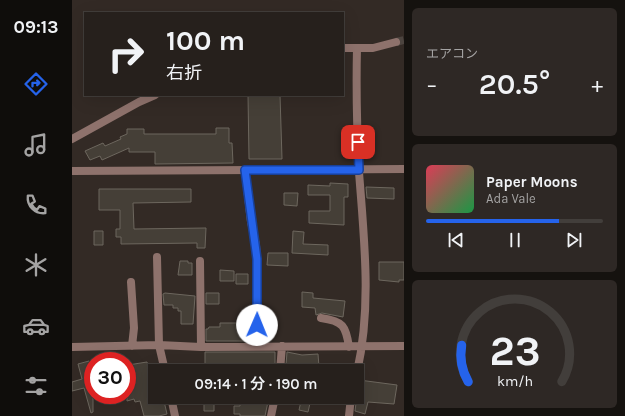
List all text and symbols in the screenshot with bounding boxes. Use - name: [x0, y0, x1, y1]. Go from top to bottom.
- text: 09:13: [14, 16, 58, 38]
- text: 100 m: [166, 24, 245, 57]
- icon: right: [100, 28, 152, 80]
- text: エアコン: [426, 46, 478, 61]
- text: 右折: [166, 62, 202, 84]
- text: 20.5°: [479, 66, 550, 102]
- icon: directions: [22, 70, 50, 98]
- text: −: [426, 72, 438, 98]
- text: +: [591, 72, 603, 98]
- pin: [341, 125, 375, 159]
- icon: music: [22, 131, 50, 159]
- icon: arrive: [347, 131, 369, 153]
- text: Paper Moons: [486, 173, 578, 191]
- icon: phone: [22, 191, 50, 219]
- text: Ada Vale: [486, 191, 536, 206]
- icon: previous: [445, 229, 467, 251]
- icon: pause: [504, 229, 526, 251]
- icon: next: [563, 229, 585, 251]
- icon: climate: [22, 251, 50, 279]
- position arrow: [236, 304, 278, 346]
- icon: car: [22, 312, 50, 340]
- text: 23: [489, 327, 540, 375]
- speed limit sign: 30: [84, 352, 136, 404]
- icon: filters: [22, 372, 50, 400]
- text: km/h: [496, 373, 533, 390]
- text: 09:14 · 1 分 · 190 m: [195, 375, 317, 393]

